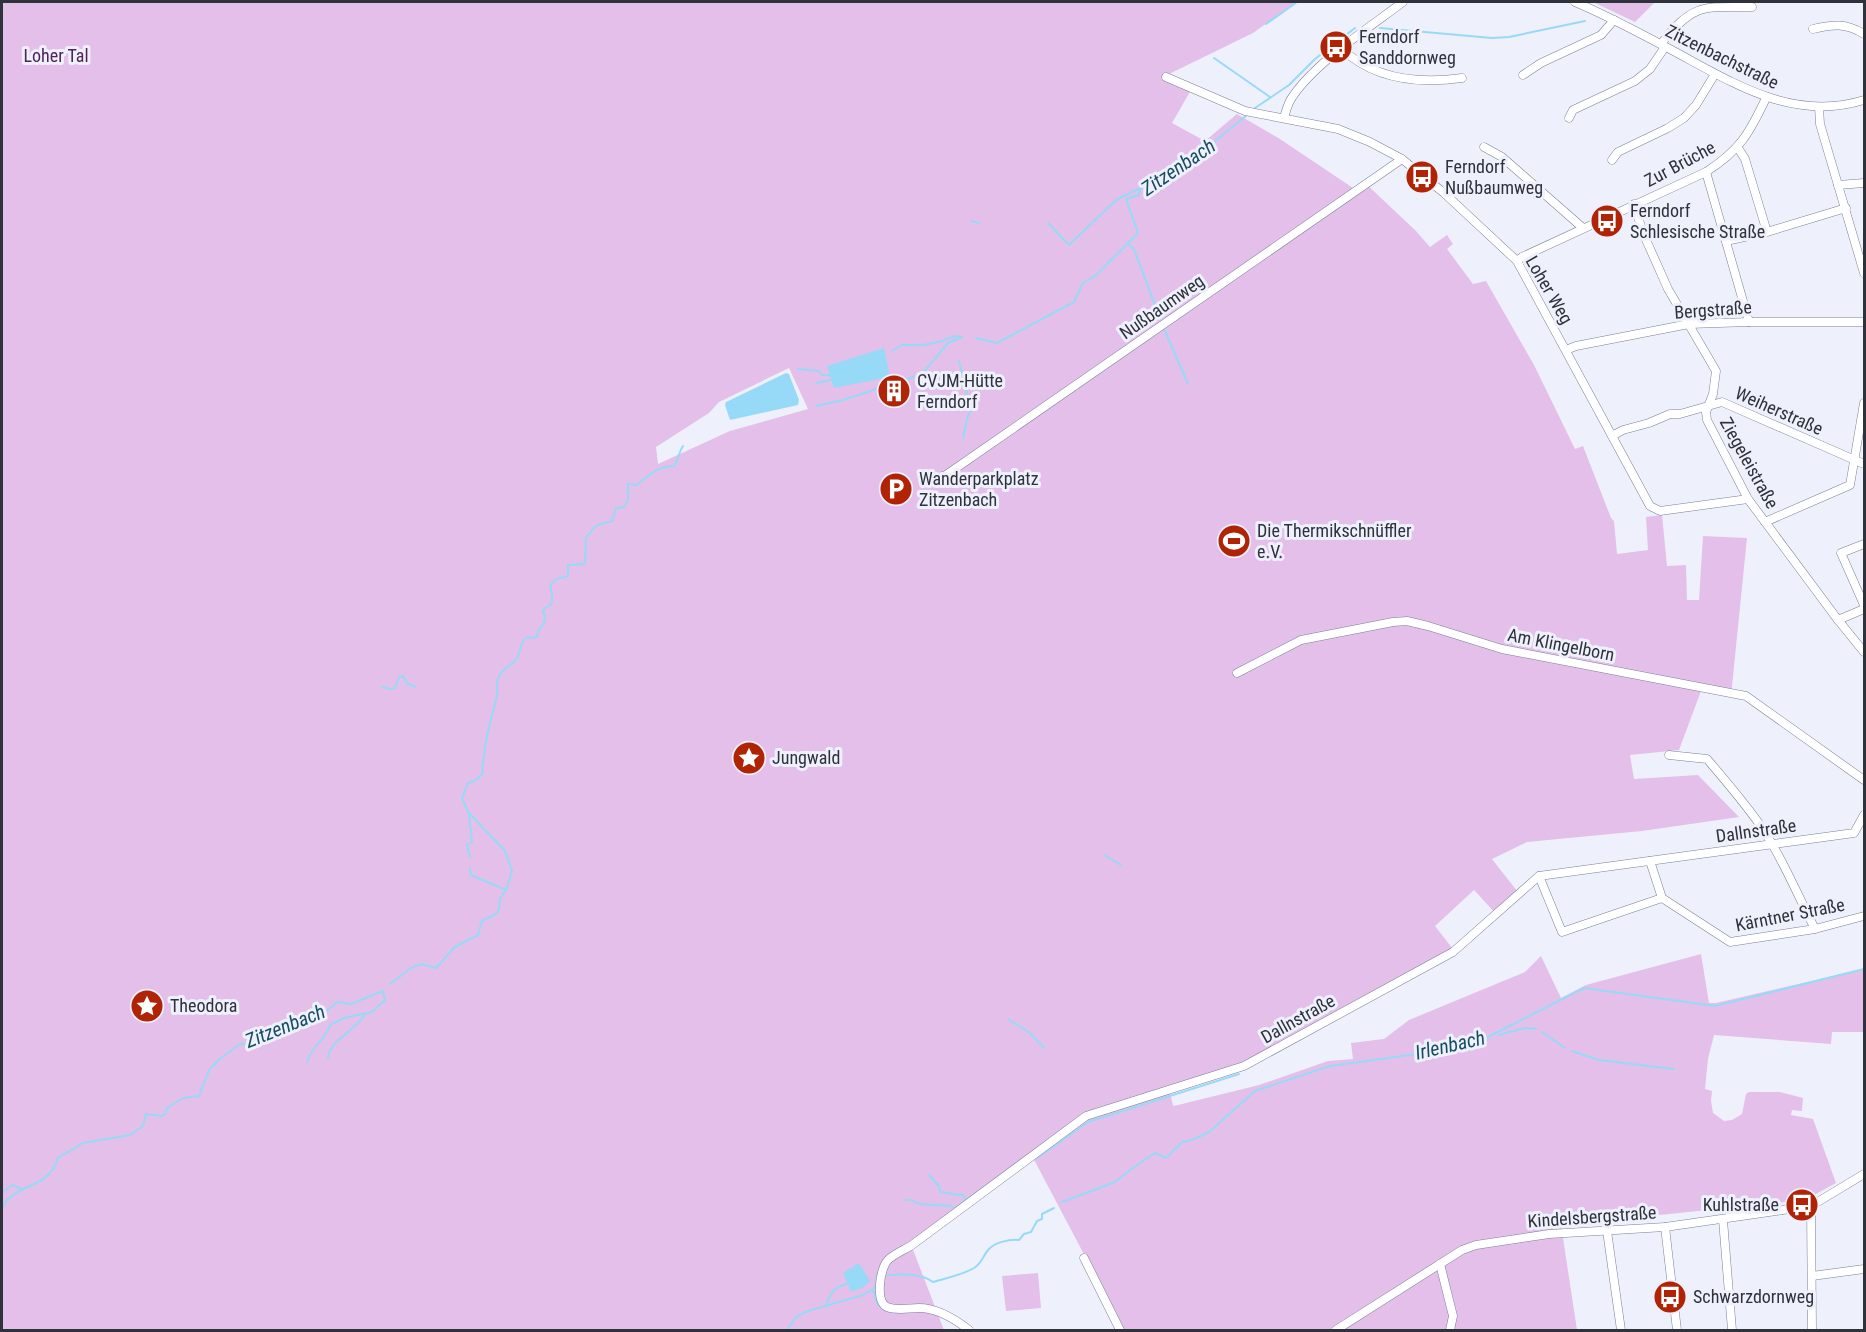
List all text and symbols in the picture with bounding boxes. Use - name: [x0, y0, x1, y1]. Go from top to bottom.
- street label: Zitzenbachstraße: [1662, 20, 1782, 93]
- place label: Ferndorf Sanddornweg: [1359, 26, 1456, 68]
- bus stop icon: Ferndorf Sanddornweg: [1318, 29, 1354, 65]
- park label: Loher Tal: [23, 45, 89, 66]
- water label: Zitzenbach: [1135, 133, 1220, 201]
- street label: Zur Brüche: [1641, 136, 1719, 191]
- place label: Ferndorf Nußbaumweg: [1445, 156, 1543, 198]
- bus stop icon: Ferndorf Nußbaumweg: [1404, 159, 1440, 195]
- place label: Ferndorf Schlesische Straße: [1630, 200, 1765, 242]
- bus stop icon: Ferndorf Schlesische Straße: [1589, 203, 1625, 239]
- street label: Loher Weg: [1522, 252, 1577, 328]
- street label: Nußbaumweg: [1116, 270, 1208, 343]
- street label: Bergstraße: [1674, 296, 1752, 323]
- place label: CVJM-Hütte Ferndorf: [917, 370, 1003, 412]
- building icon: CVJM-Hütte Ferndorf: [876, 373, 912, 409]
- street label: Weiherstraße: [1732, 382, 1826, 439]
- street label: Ziegeleistraße: [1716, 413, 1783, 512]
- place label: Wanderparkplatz Zitzenbach: [919, 468, 1039, 510]
- parking icon: Wanderparkplatz Zitzenbach: [878, 471, 914, 507]
- place label: Die Thermikschnüffler e.V.: [1257, 520, 1412, 562]
- sports icon: Die Thermikschnüffler e.V.: [1216, 523, 1252, 559]
- street label: Am Klingelborn: [1506, 624, 1616, 665]
- place icon: Jungwald: [731, 740, 767, 776]
- place label: Jungwald: [772, 747, 840, 768]
- street label: Dallnstraße: [1714, 814, 1797, 847]
- street label: Kärntner Straße: [1733, 894, 1846, 935]
- place icon: Theodora: [129, 988, 165, 1024]
- street label: Dallnstraße: [1257, 990, 1338, 1047]
- place label: Theodora: [170, 995, 237, 1016]
- water label: Zitzenbach: [240, 999, 329, 1053]
- water label: Irlenbach: [1413, 1025, 1487, 1065]
- bus stop icon: Kuhlstraße: [1784, 1187, 1820, 1223]
- place label: Kuhlstraße: [1703, 1194, 1779, 1215]
- street label: Kindelsbergstraße: [1527, 1202, 1657, 1231]
- bus stop icon: Schwarzdornweg: [1652, 1279, 1688, 1315]
- place label: Schwarzdornweg: [1693, 1286, 1814, 1307]

